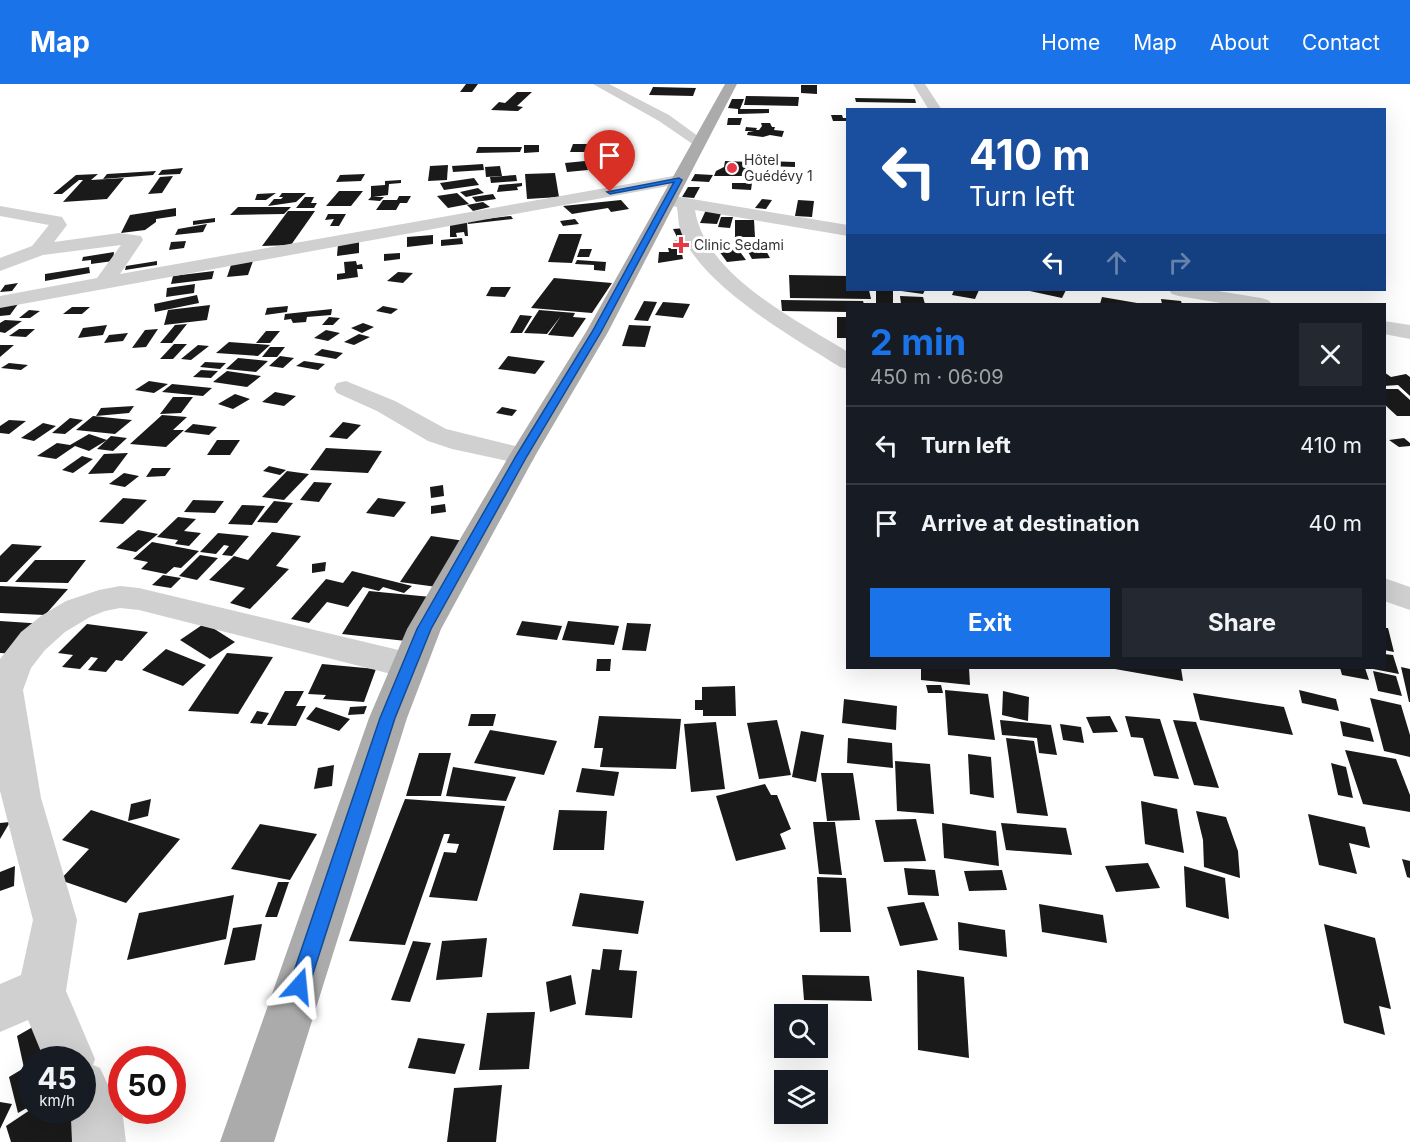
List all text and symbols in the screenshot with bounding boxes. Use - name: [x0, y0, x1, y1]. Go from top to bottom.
- text: Map: [30, 25, 90, 59]
- text: Home: [1041, 30, 1100, 55]
- text: Map: [1133, 30, 1177, 55]
- text: About: [1210, 30, 1269, 55]
- text: Contact: [1302, 30, 1380, 55]
- text: 410 m: [969, 129, 1091, 180]
- pin: [584, 130, 635, 192]
- icon: left: [870, 132, 948, 210]
- icon: arrive: [593, 139, 626, 172]
- place label: Hôtel Guédévy 1: [744, 151, 813, 184]
- marker: Hôtel Guédévy 1: [725, 161, 739, 175]
- text: Turn left: [969, 180, 1075, 213]
- marker: Clinic Sedami: [672, 236, 690, 254]
- place label: Clinic Sedami: [694, 236, 784, 253]
- icon: left: [1037, 246, 1070, 279]
- icon: ahead: [1100, 246, 1133, 279]
- icon: right: [1163, 246, 1196, 279]
- text: 2 min: [870, 320, 966, 364]
- button: close: [1299, 323, 1362, 386]
- text: 450 m · 06:09: [870, 365, 1004, 389]
- icon: left: [870, 429, 903, 462]
- text: Turn left: [921, 432, 1011, 458]
- text: 410 m: [1300, 432, 1362, 458]
- icon: arrive: [870, 507, 903, 540]
- text: Arrive at destination: [921, 510, 1140, 536]
- text: 40 m: [1308, 510, 1362, 536]
- button: Exit: [870, 588, 1110, 657]
- button: Share: [1122, 588, 1362, 657]
- position arrow: [267, 954, 331, 1018]
- map controls: [774, 1004, 828, 1124]
- button: search: [774, 1004, 828, 1058]
- speed limit sign: 50: [108, 1046, 186, 1124]
- text: 45: [37, 1060, 77, 1096]
- button: layers: [774, 1070, 828, 1124]
- text: km/h: [39, 1091, 75, 1110]

